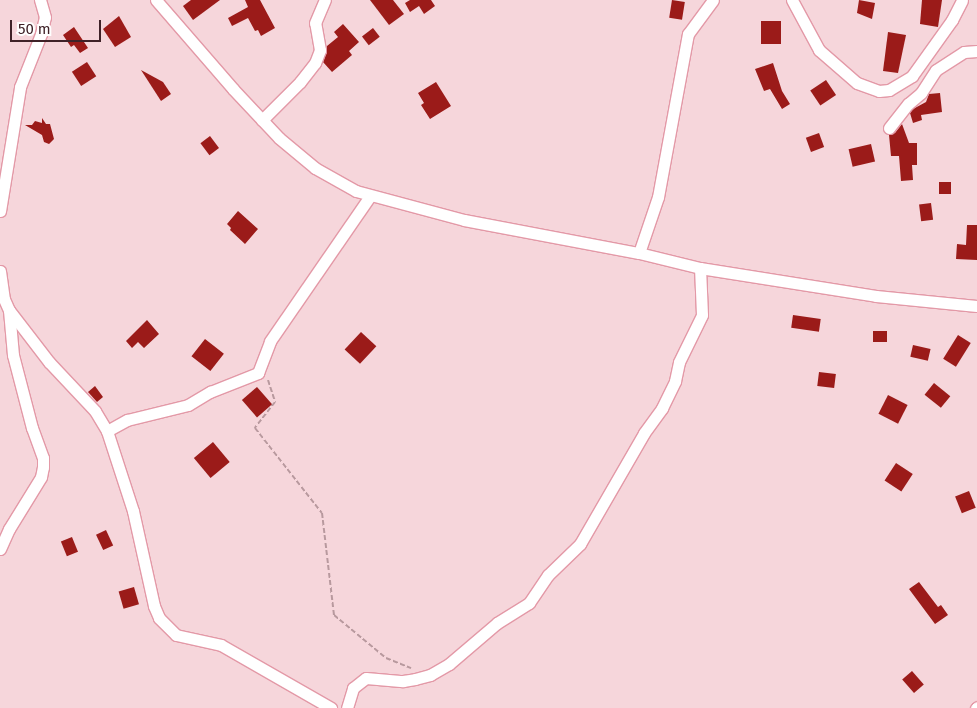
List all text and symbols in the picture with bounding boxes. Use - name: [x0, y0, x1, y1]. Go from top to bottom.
- scale bar: [12, 10, 104, 42]
- text: 50 m: [18, 20, 51, 38]

